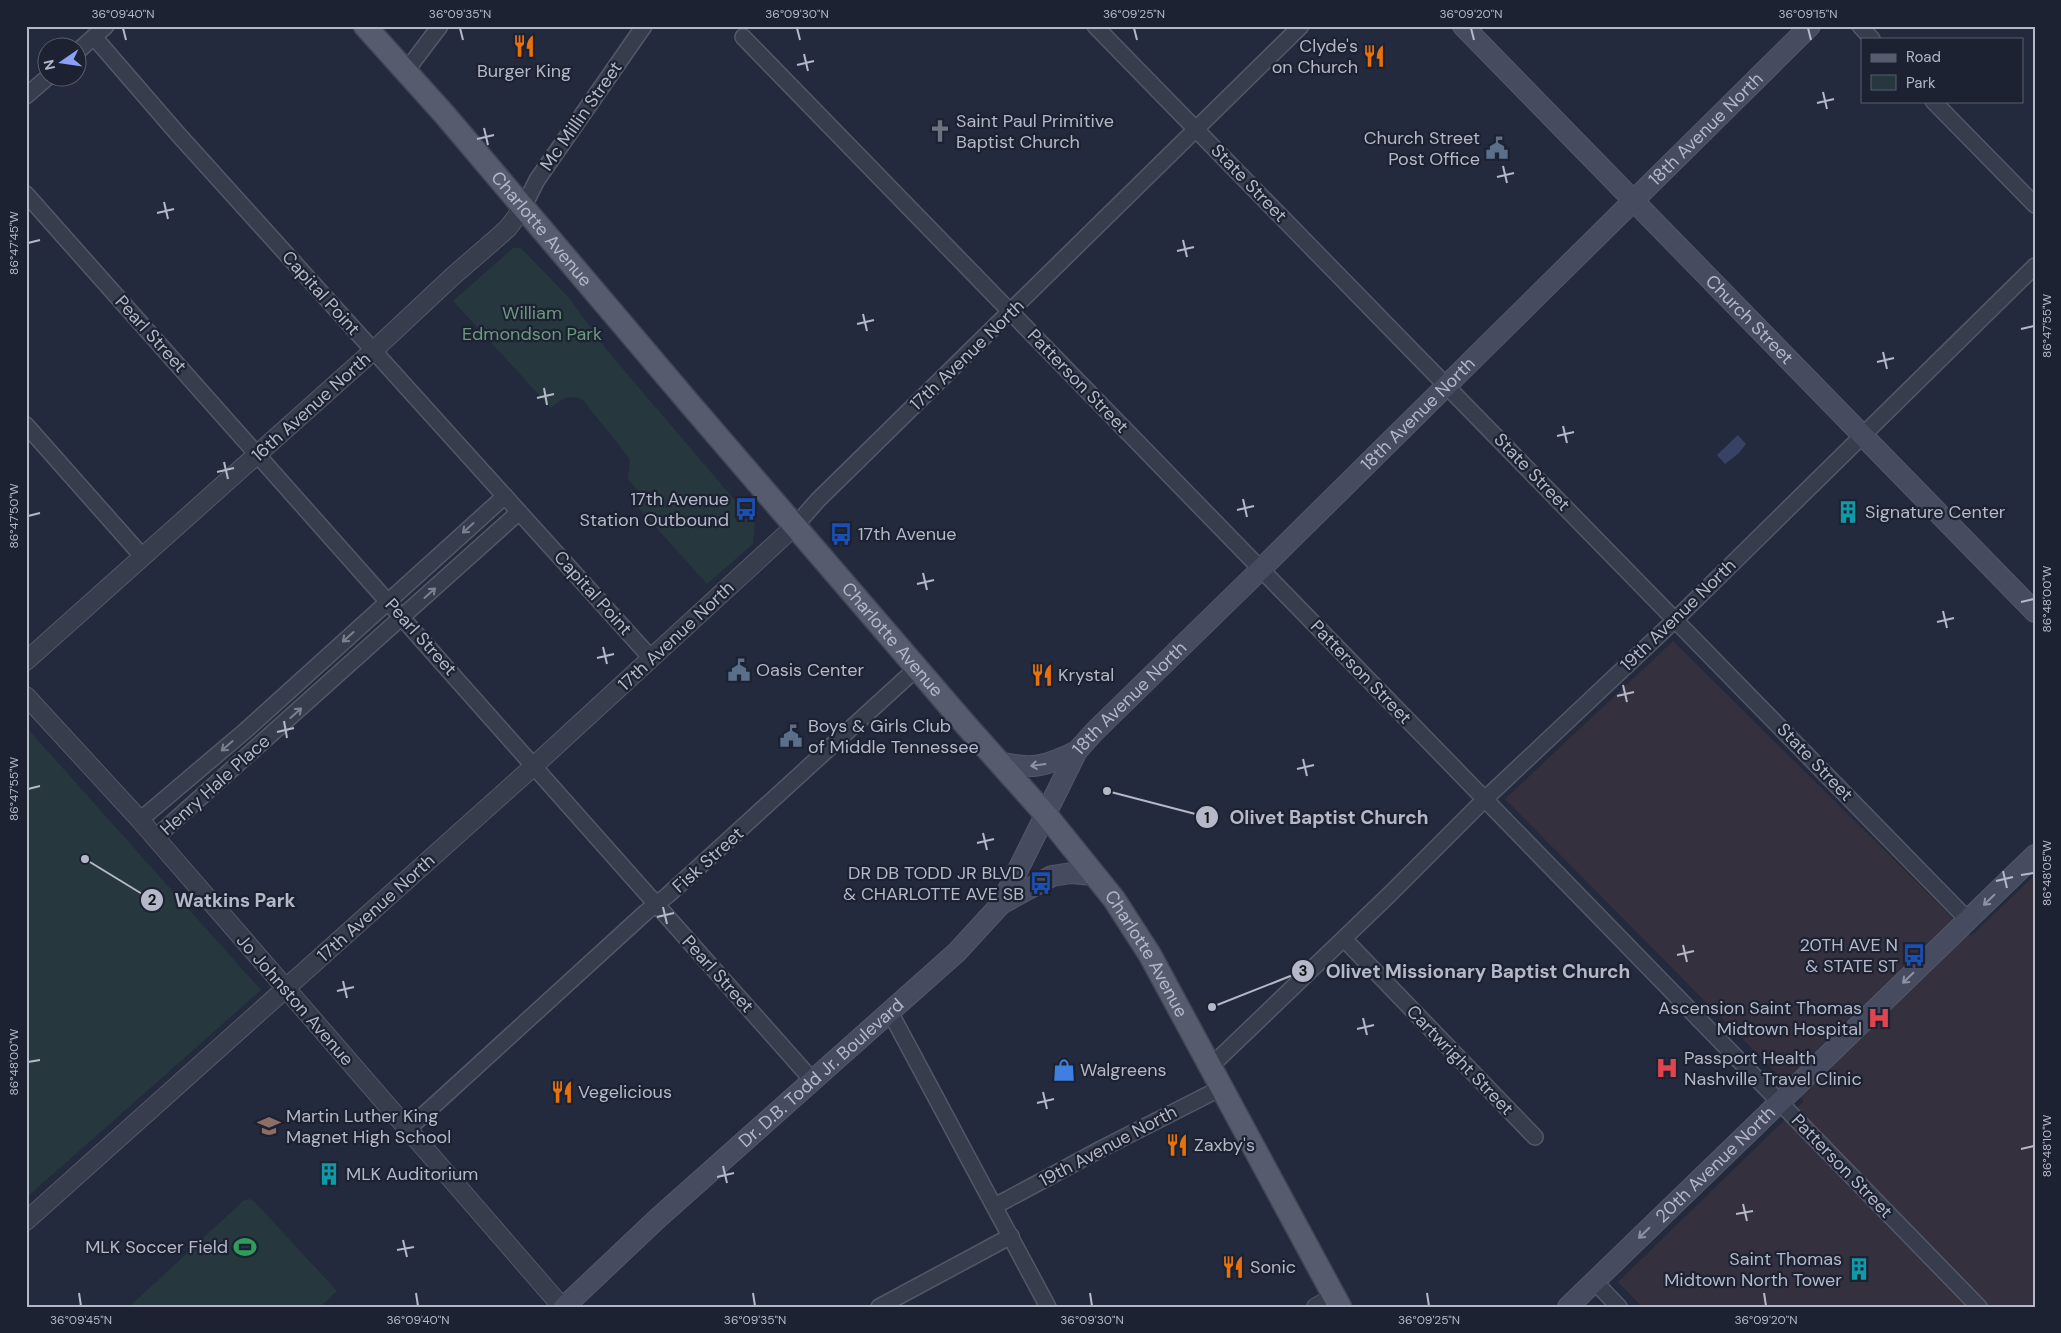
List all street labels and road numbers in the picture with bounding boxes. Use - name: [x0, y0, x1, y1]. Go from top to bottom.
- street label: Mc Millin Street: [534, 57, 628, 175]
- street label: 18th Avenue North: [1643, 67, 1768, 191]
- street label: State Street: [1206, 139, 1292, 227]
- street label: Charlotte Avenue: [486, 166, 597, 292]
- street label: Capital Point: [277, 245, 365, 341]
- street label: Church Street: [1700, 269, 1799, 369]
- street label: Pearl Street: [110, 290, 192, 378]
- street label: 17th Avenue North: [905, 294, 1029, 416]
- street label: Patterson Street: [1022, 324, 1134, 438]
- street label: 16th Avenue North: [246, 347, 376, 467]
- street label: 18th Avenue North: [1355, 352, 1480, 476]
- street label: State Street: [1489, 428, 1575, 516]
- street label: Capital Point: [549, 545, 637, 641]
- street label: 19th Avenue North: [1615, 553, 1741, 677]
- street label: 17th Avenue North: [613, 576, 739, 696]
- street label: Charlotte Avenue: [836, 577, 948, 702]
- street label: Pearl Street: [380, 593, 462, 681]
- street label: Patterson Street: [1305, 615, 1417, 729]
- street label: 18th Avenue North: [1067, 636, 1192, 760]
- street label: State Street: [1772, 718, 1858, 806]
- street label: Henry Hale Place: [155, 729, 275, 841]
- street label: Fisk Street: [667, 822, 749, 898]
- street label: 17th Avenue North: [312, 849, 440, 967]
- street label: Charlotte Avenue: [1099, 885, 1193, 1022]
- street label: Jo Johnston Avenue: [231, 929, 359, 1071]
- street label: Pearl Street: [677, 930, 759, 1018]
- street label: Dr. D.B. Todd Jr. Boulevard: [734, 993, 909, 1153]
- street label: Cartwright Street: [1401, 1000, 1519, 1120]
- street label: 19th Avenue North: [1035, 1100, 1181, 1192]
- street label: 20th Avenue North: [1650, 1101, 1780, 1228]
- street label: Patterson Street: [1786, 1109, 1898, 1223]

